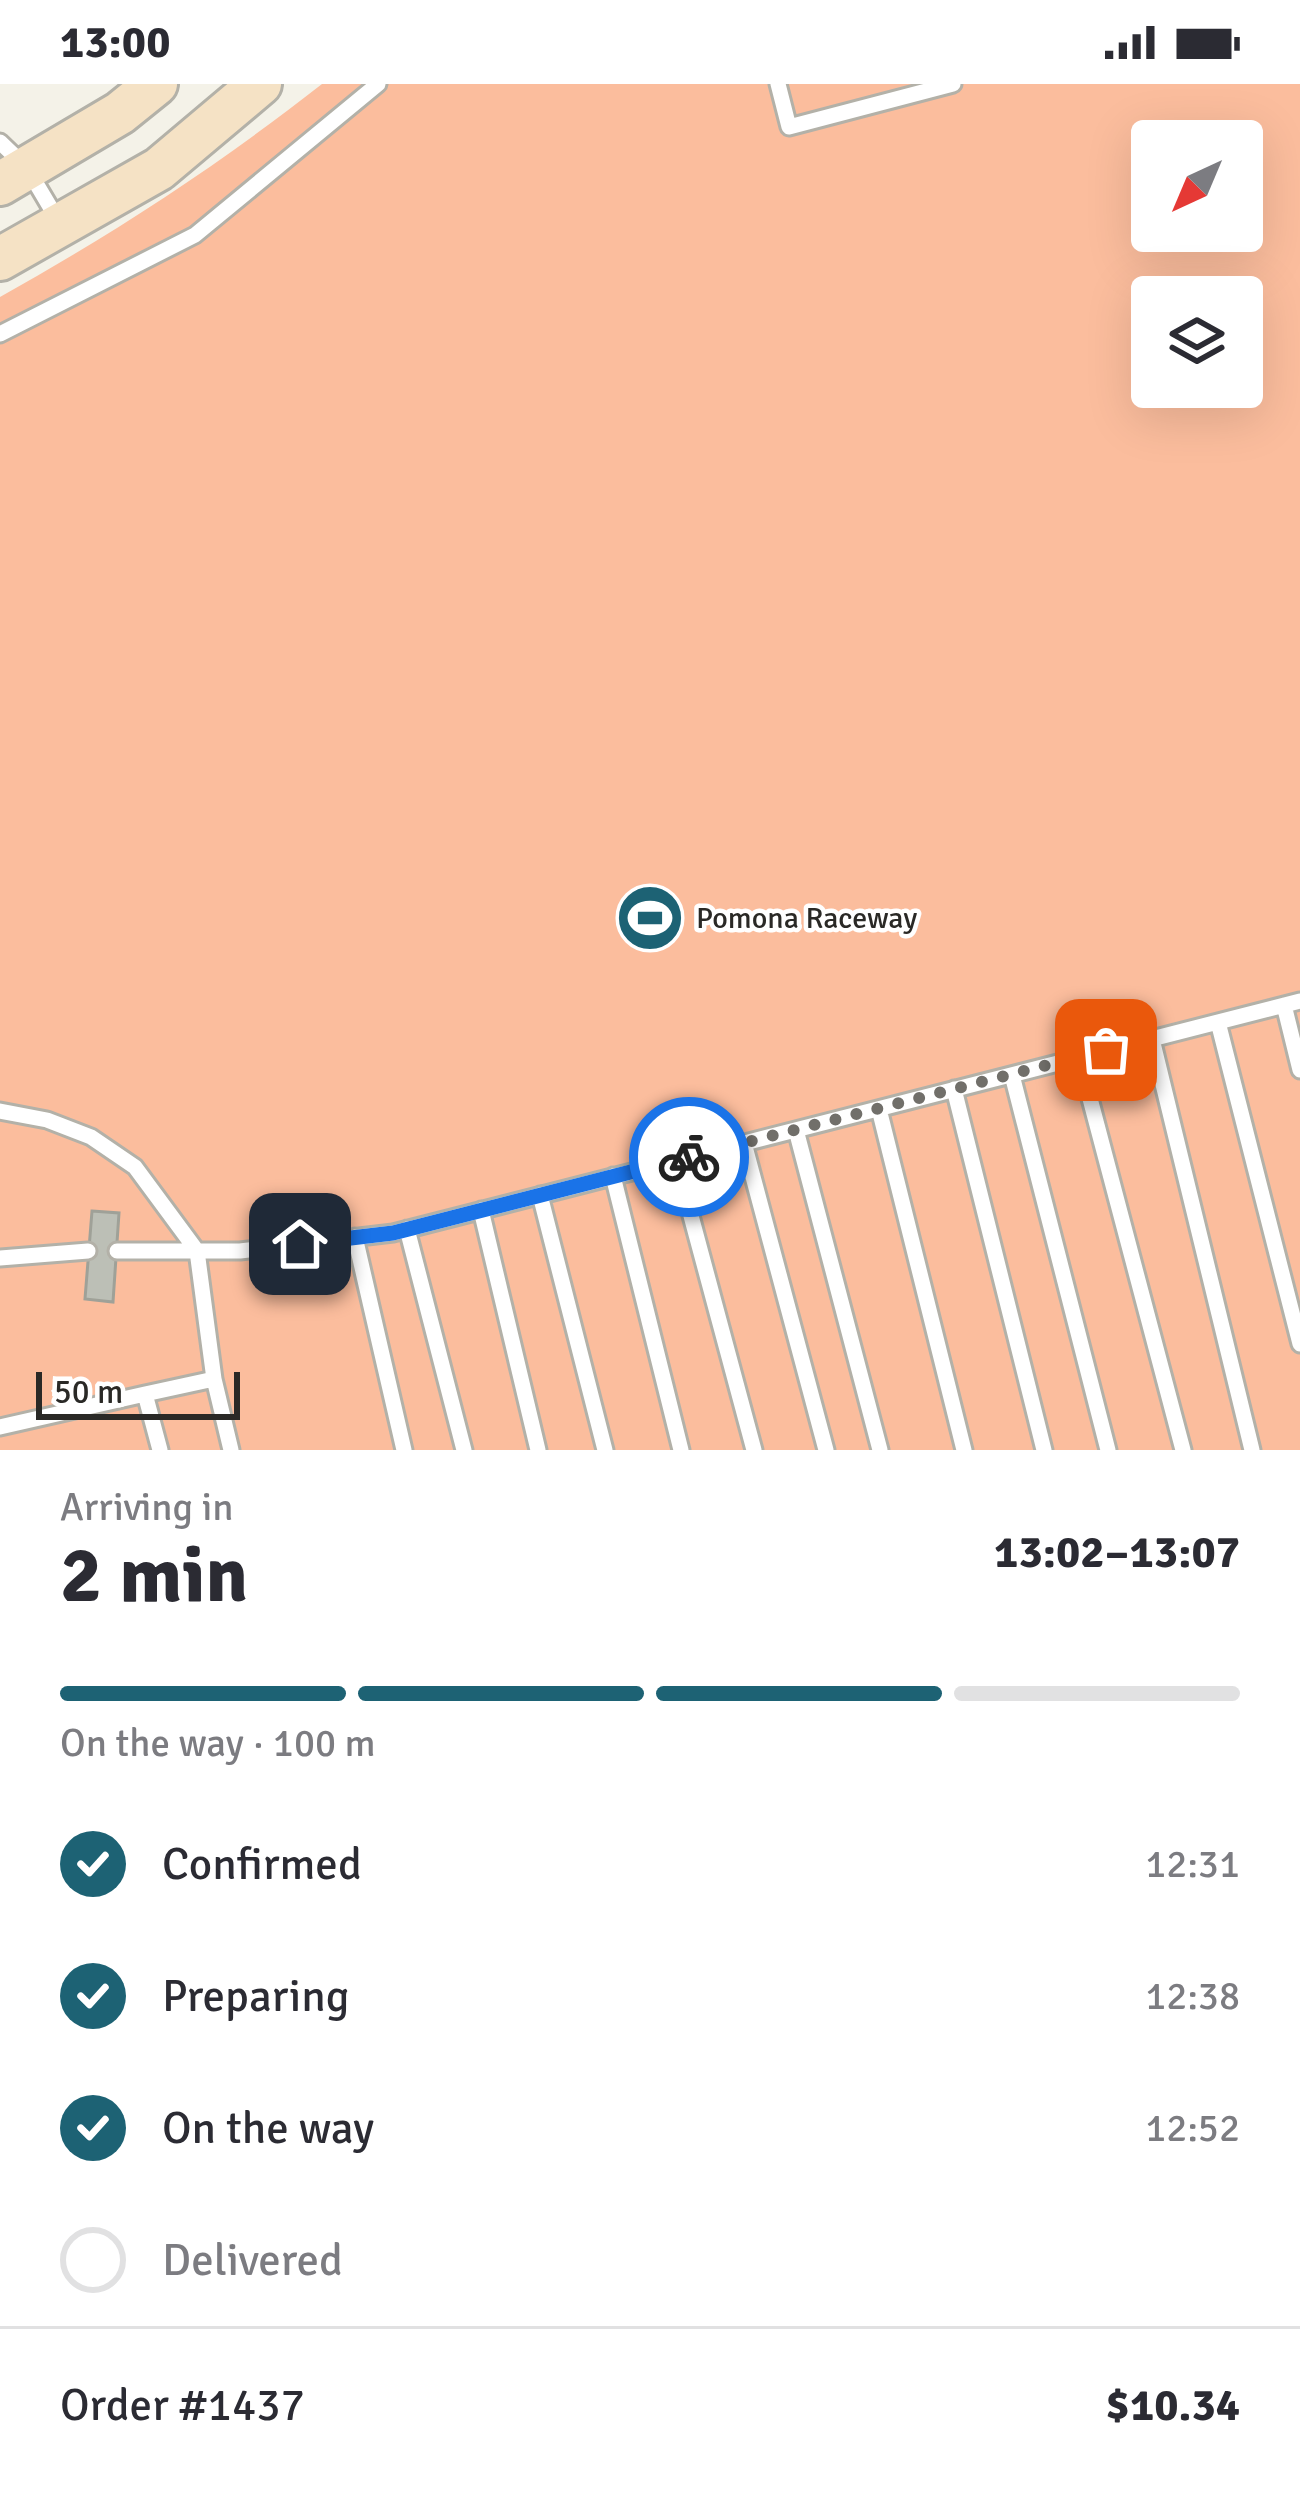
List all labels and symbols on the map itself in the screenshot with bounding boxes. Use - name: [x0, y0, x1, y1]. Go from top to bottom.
- north arrow: [1131, 120, 1263, 252]
- sports icon: Pomona Raceway: [615, 883, 685, 953]
- place label: Pomona Raceway: [696, 900, 917, 937]
- pin: [1055, 999, 1157, 1101]
- courier: [629, 1097, 749, 1217]
- pin: [249, 1193, 351, 1295]
- scale bar: [36, 1366, 240, 1419]

